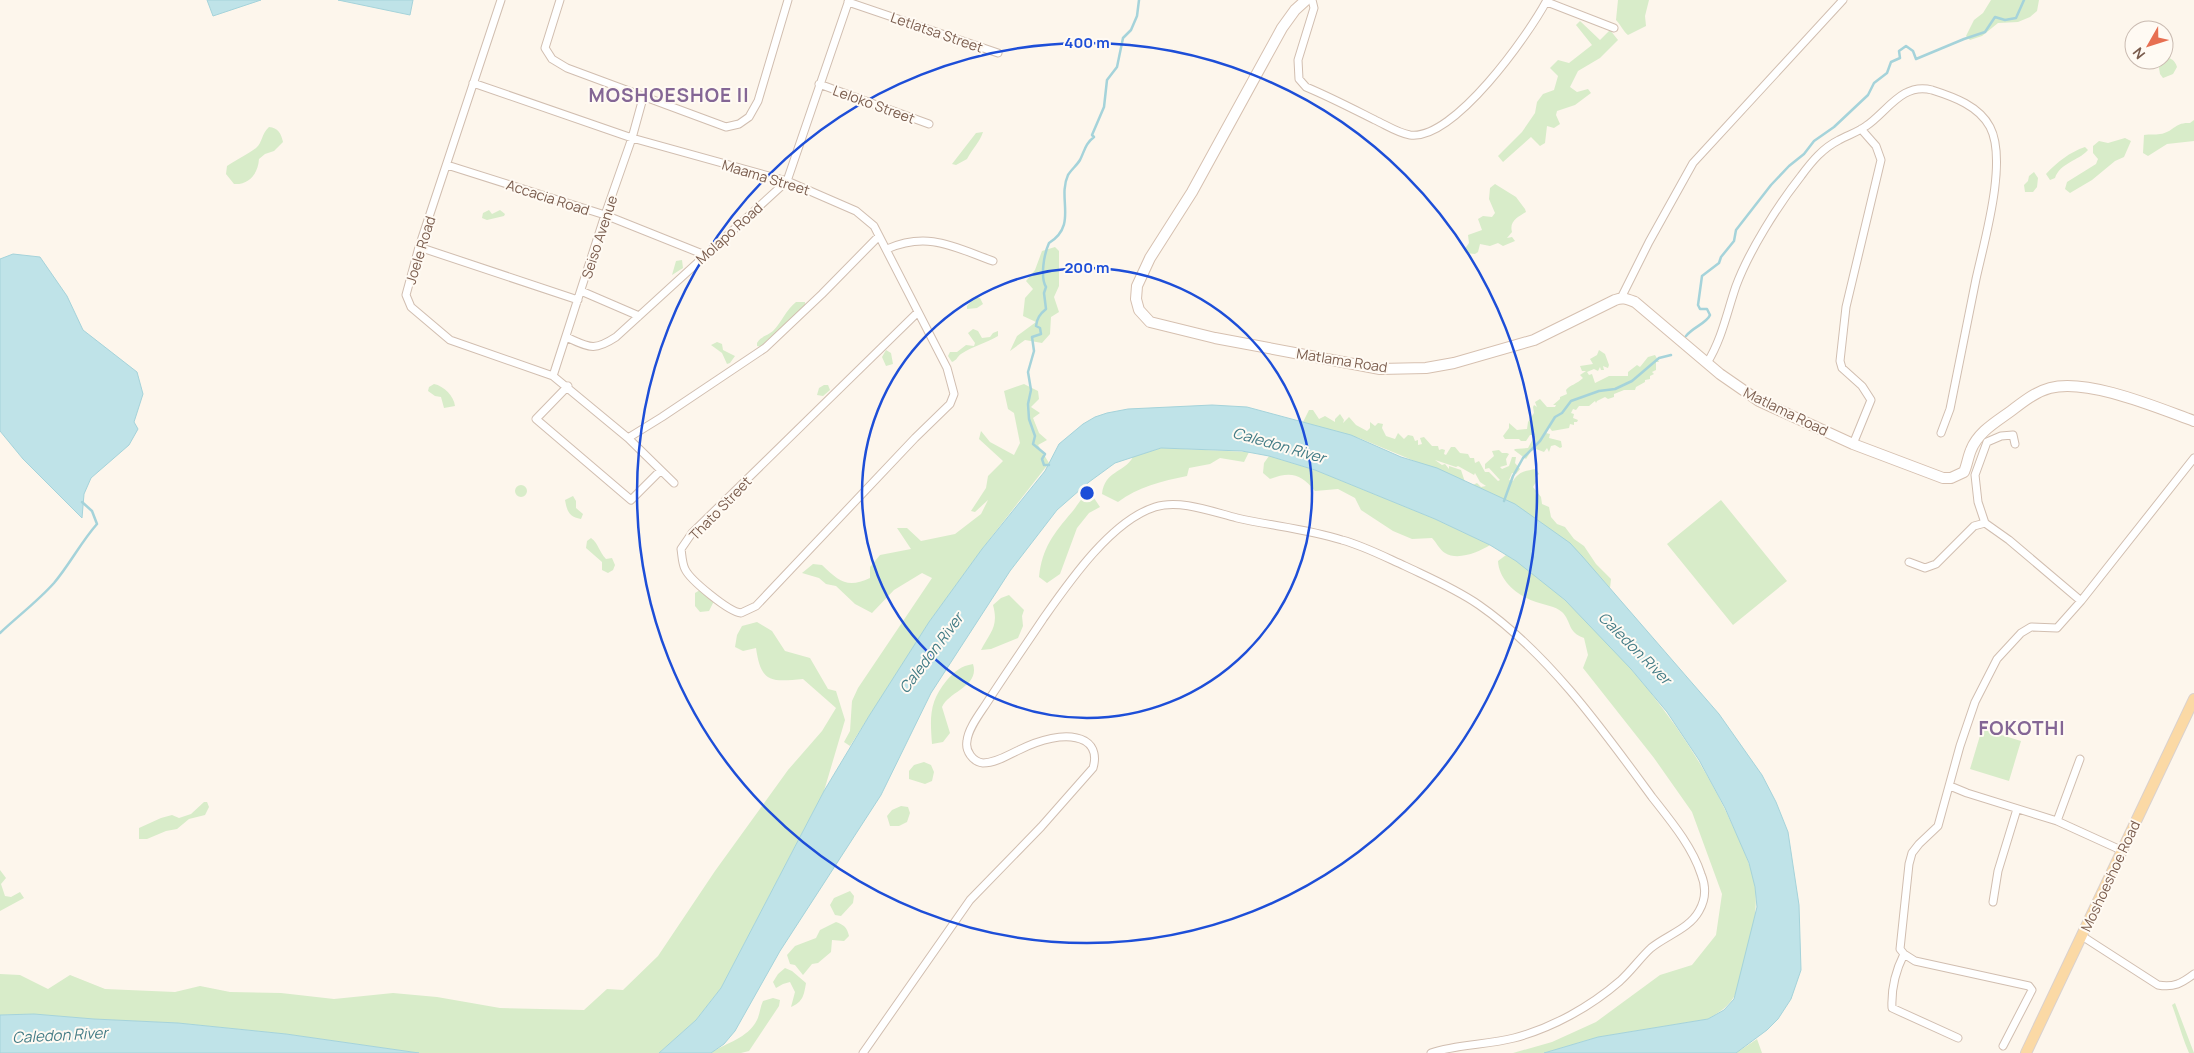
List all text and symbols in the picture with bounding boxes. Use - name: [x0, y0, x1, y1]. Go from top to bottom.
- street label: Letlatsa Street: [888, 7, 986, 57]
- north arrow: [2124, 20, 2174, 70]
- text: 400 m: [1064, 32, 1110, 53]
- text: N: [2128, 44, 2149, 63]
- street label: Leloko Street: [830, 80, 918, 128]
- district label: MOSHOESHOE II: [589, 82, 749, 108]
- street label: Maama Street: [720, 155, 813, 199]
- street label: Accacia Road: [504, 175, 592, 219]
- street label: Seiso Avenue: [577, 193, 621, 281]
- street label: Molapo Road: [692, 198, 766, 268]
- street label: Joele Road: [401, 214, 439, 286]
- text: 200 m: [1064, 257, 1110, 278]
- street label: Matlama Road: [1295, 343, 1389, 377]
- street label: Matlama Road: [1741, 382, 1831, 440]
- water label: Caledon River: [1230, 422, 1330, 469]
- street label: Thato Street: [685, 472, 756, 544]
- centre of rings: [1078, 484, 1096, 502]
- water label: Caledon River: [894, 606, 970, 697]
- water label: Caledon River: [1594, 607, 1678, 691]
- district label: FOKOTHI: [1978, 715, 2066, 741]
- street label: Moshoeshoe Road: [2076, 818, 2144, 934]
- water label: Caledon River: [12, 1022, 111, 1048]

